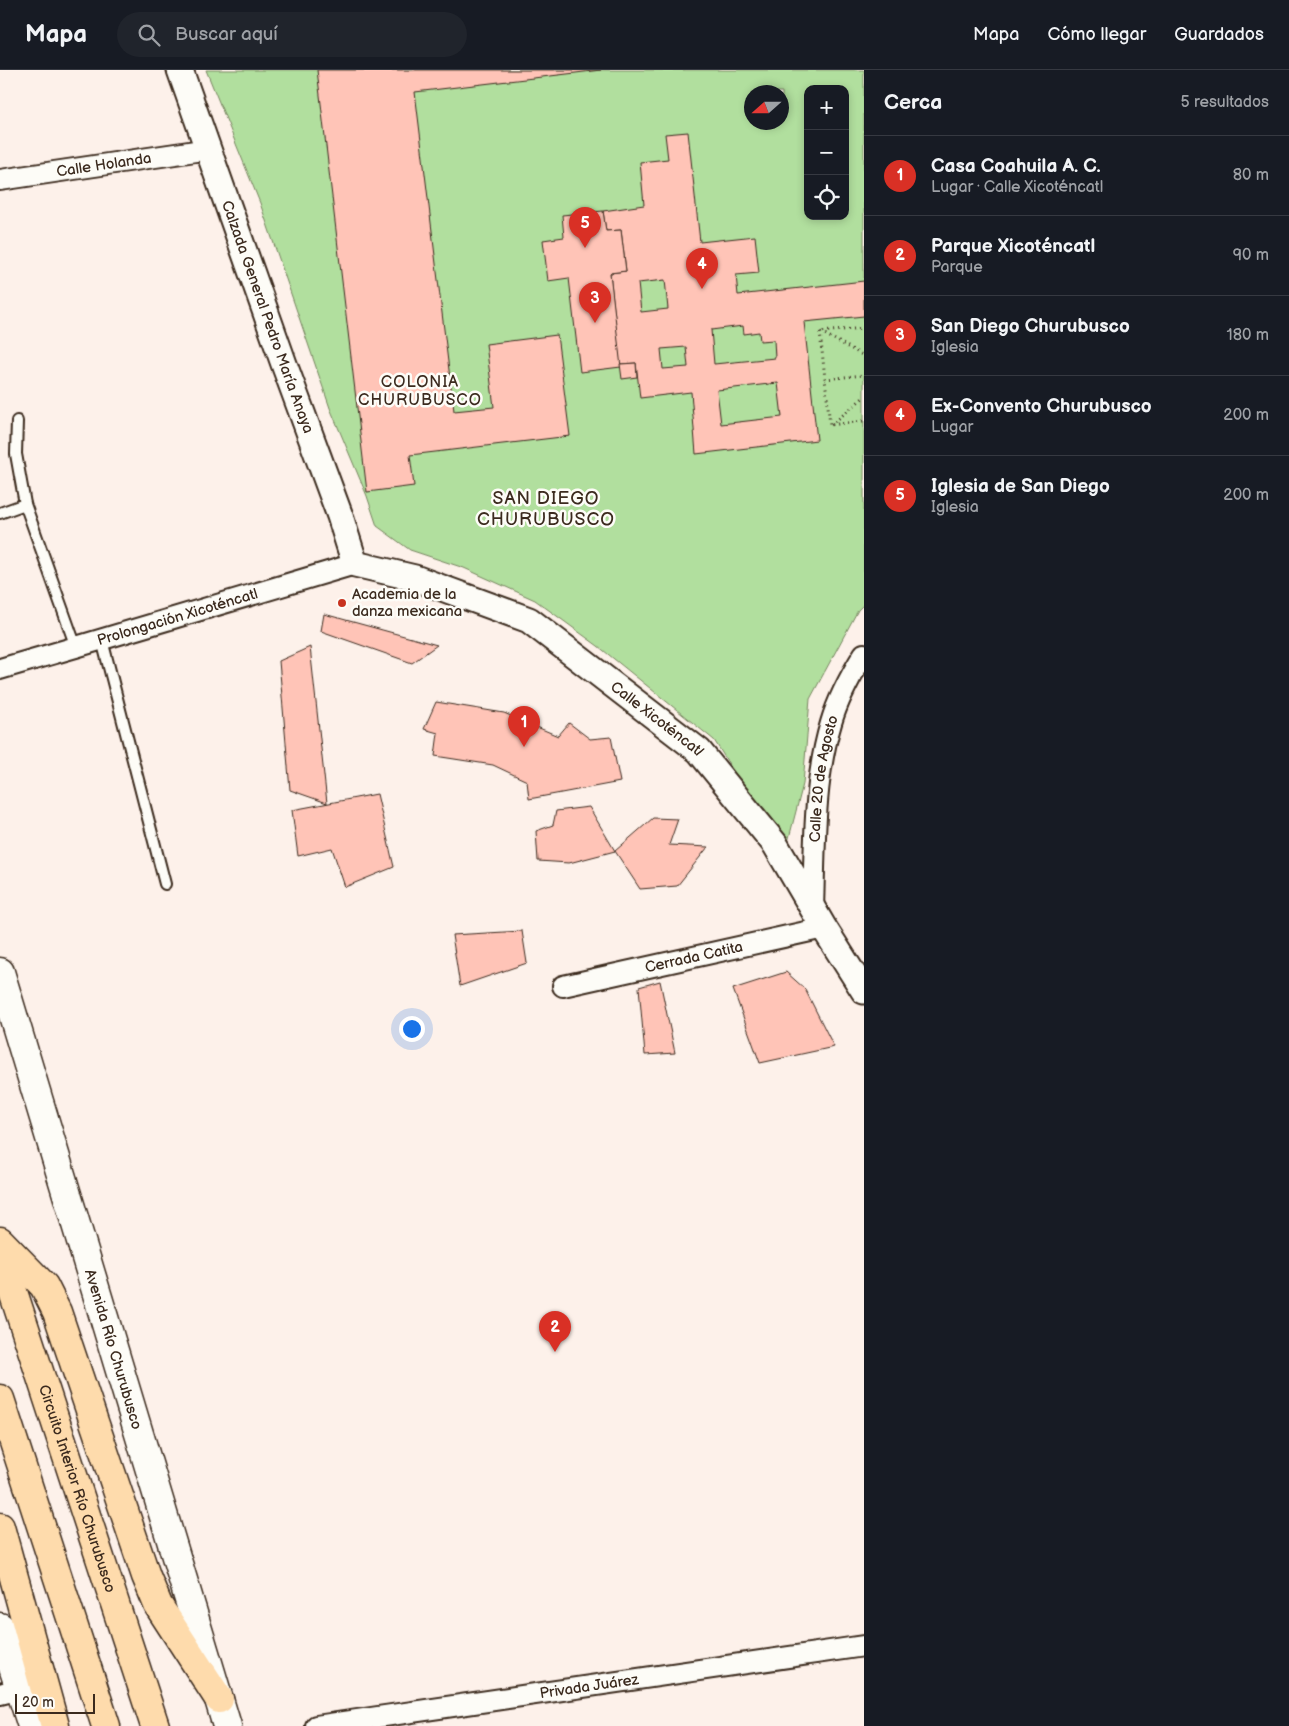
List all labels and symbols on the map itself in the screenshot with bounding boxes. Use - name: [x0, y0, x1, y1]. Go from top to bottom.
- north arrow: [744, 85, 789, 130]
- street label: Calle Holanda: [55, 149, 153, 181]
- street label: Calzada General Pedro María Anaya: [217, 198, 318, 436]
- pin: 5: [569, 207, 601, 248]
- pin: 4: [686, 248, 718, 289]
- pin: 3: [579, 282, 611, 323]
- district label: COLONIA CHURUBUSCO: [358, 373, 482, 410]
- district label: SAN DIEGO CHURUBUSCO: [477, 488, 615, 530]
- street label: Prolongación Xicoténcatl: [95, 584, 260, 650]
- place label: Academia de la danza mexicana: [352, 585, 462, 621]
- marker: Academia de la danza mexicana: [336, 597, 348, 609]
- street label: Calle Xicoténcatl: [607, 677, 708, 760]
- pin: 1: [508, 706, 540, 747]
- street label: Calle 20 de Agosto: [806, 713, 843, 843]
- street label: Cerrada Catita: [643, 937, 745, 978]
- your location: [399, 1016, 425, 1042]
- street label: Avenida Río Churubusco: [80, 1267, 146, 1432]
- pin: 2: [539, 1311, 571, 1352]
- street label: Circuito Interior Río Churubusco: [34, 1382, 120, 1595]
- street label: Privada Juárez: [538, 1670, 641, 1703]
- scale bar: [15, 1691, 95, 1714]

